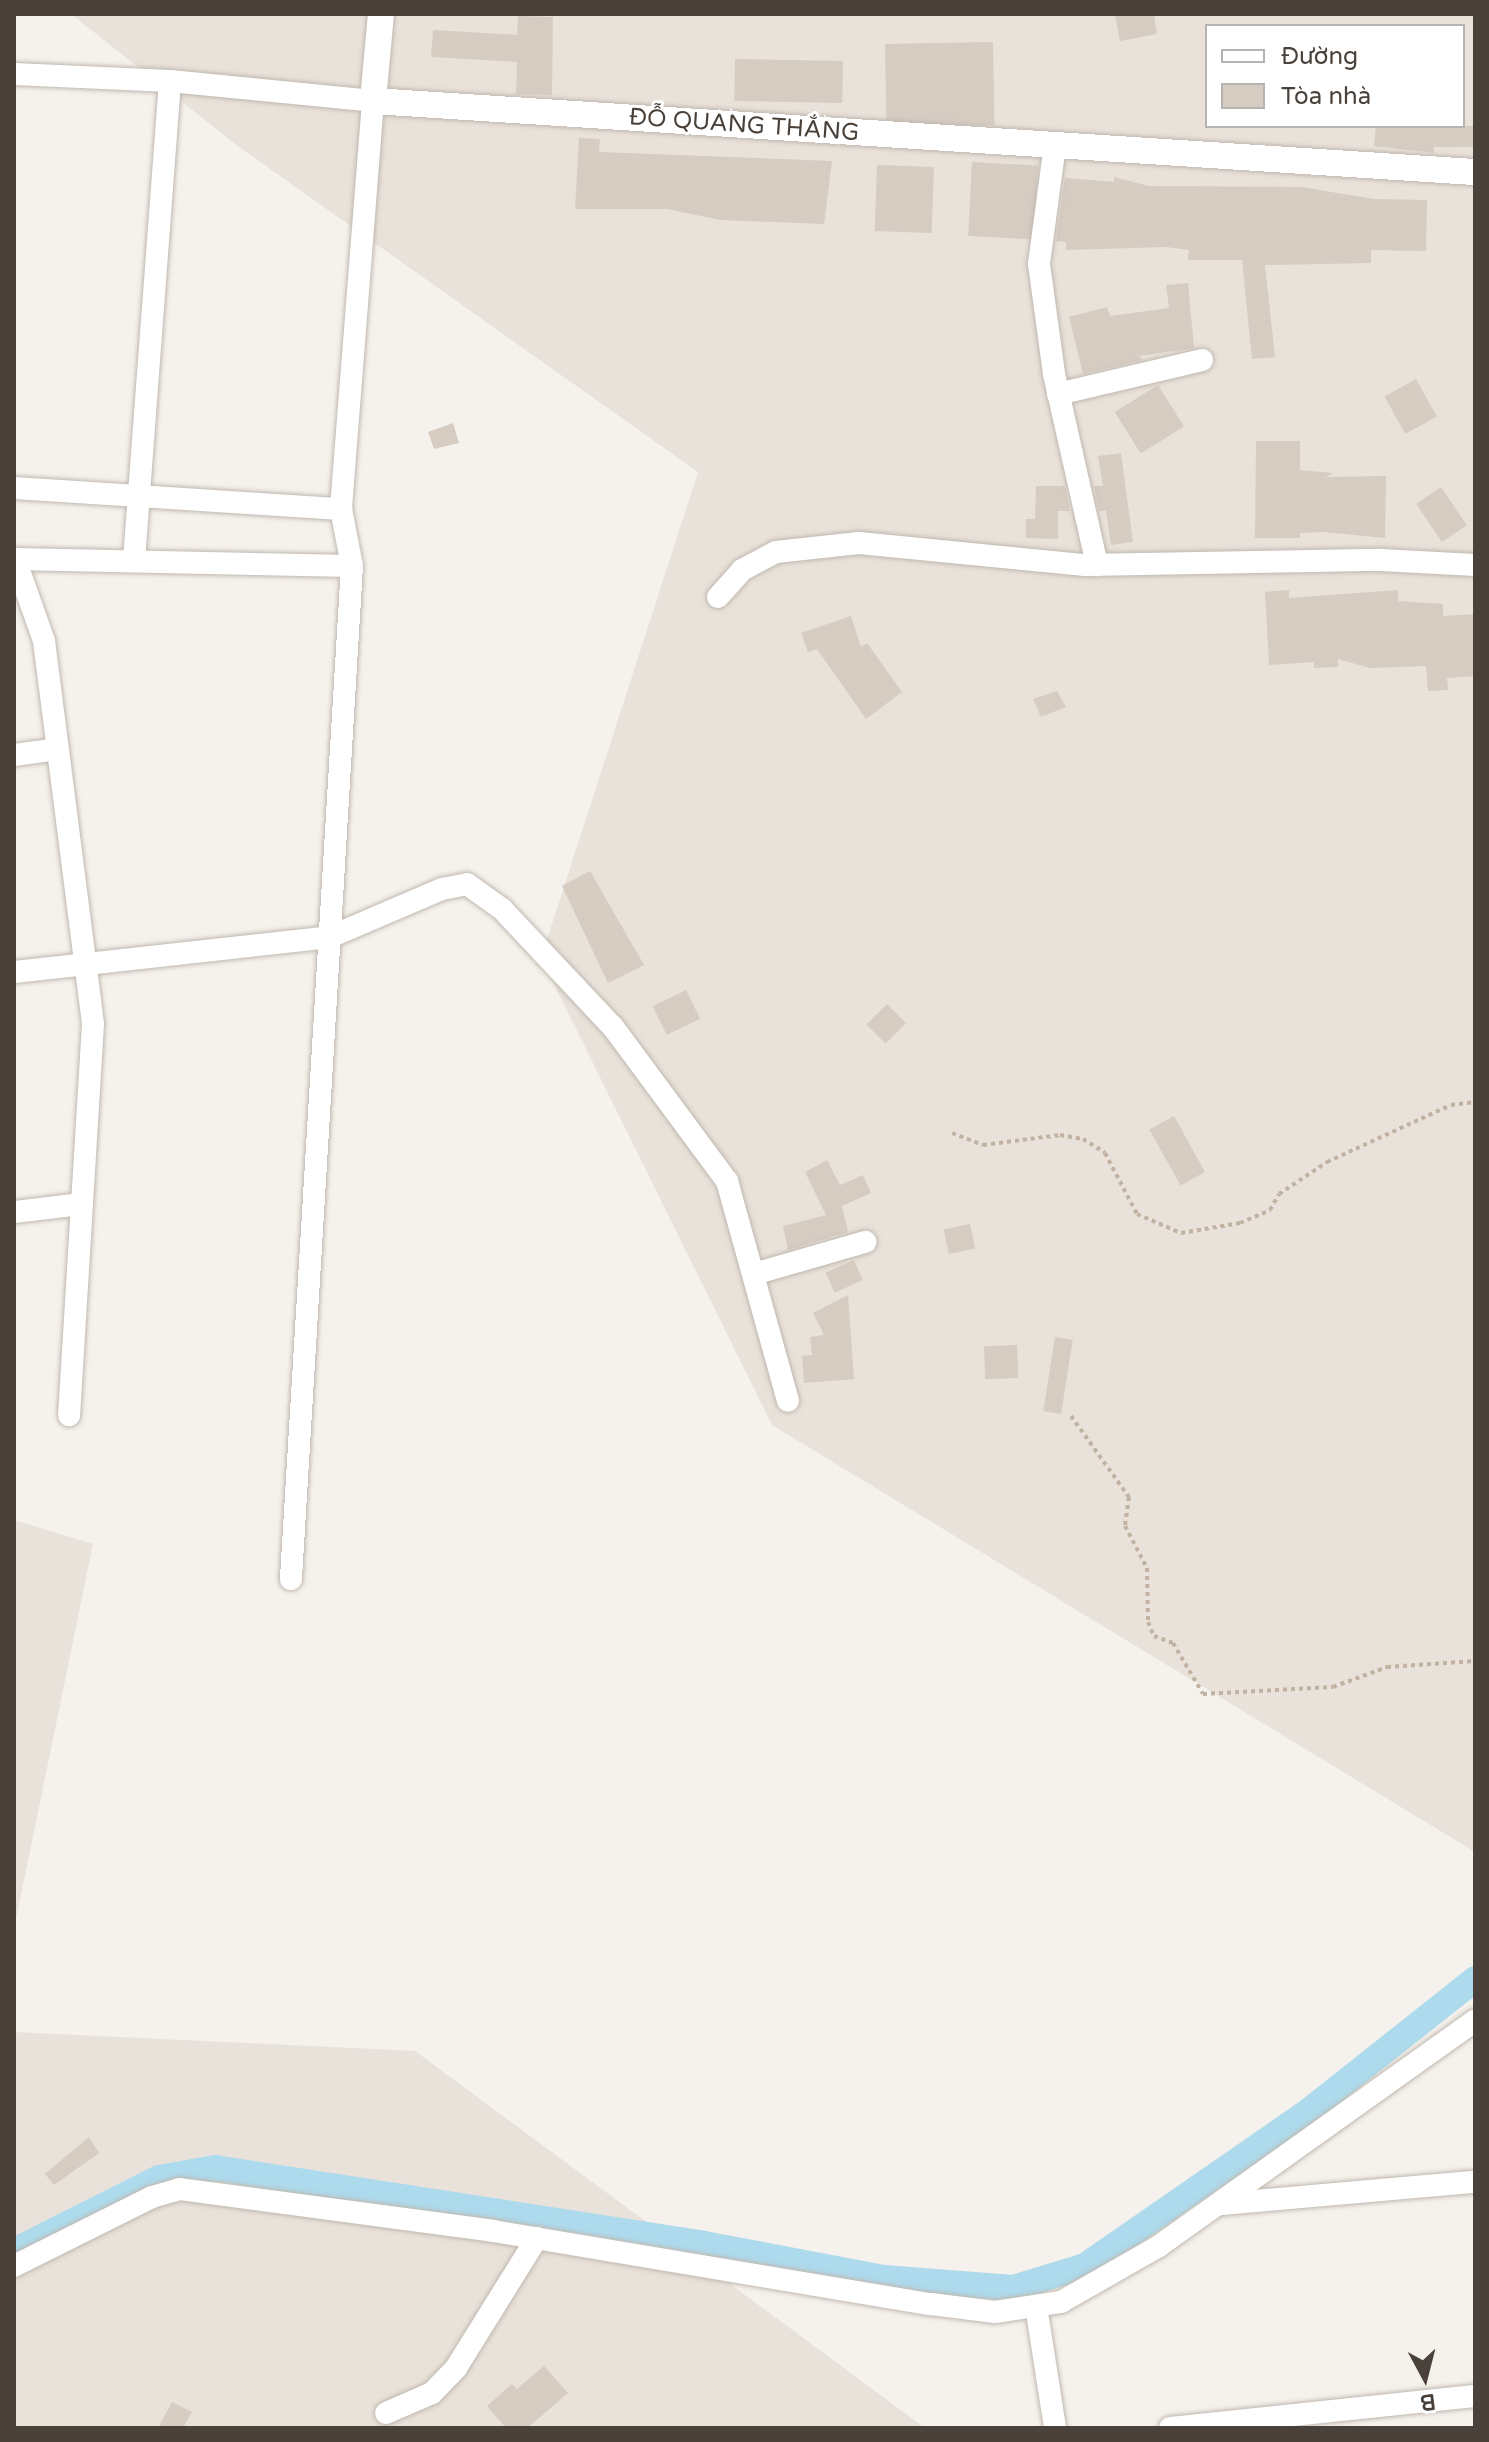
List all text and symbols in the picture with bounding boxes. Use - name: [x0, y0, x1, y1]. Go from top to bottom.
- legend: [1205, 24, 1465, 128]
- text: Đường: [1281, 42, 1358, 71]
- text: Tòa nhà: [1281, 82, 1371, 111]
- street label: ĐỖ QUANG THẮNG: [628, 103, 860, 147]
- north arrow: [1385, 2338, 1465, 2418]
- text: B: [1419, 2388, 1437, 2416]

